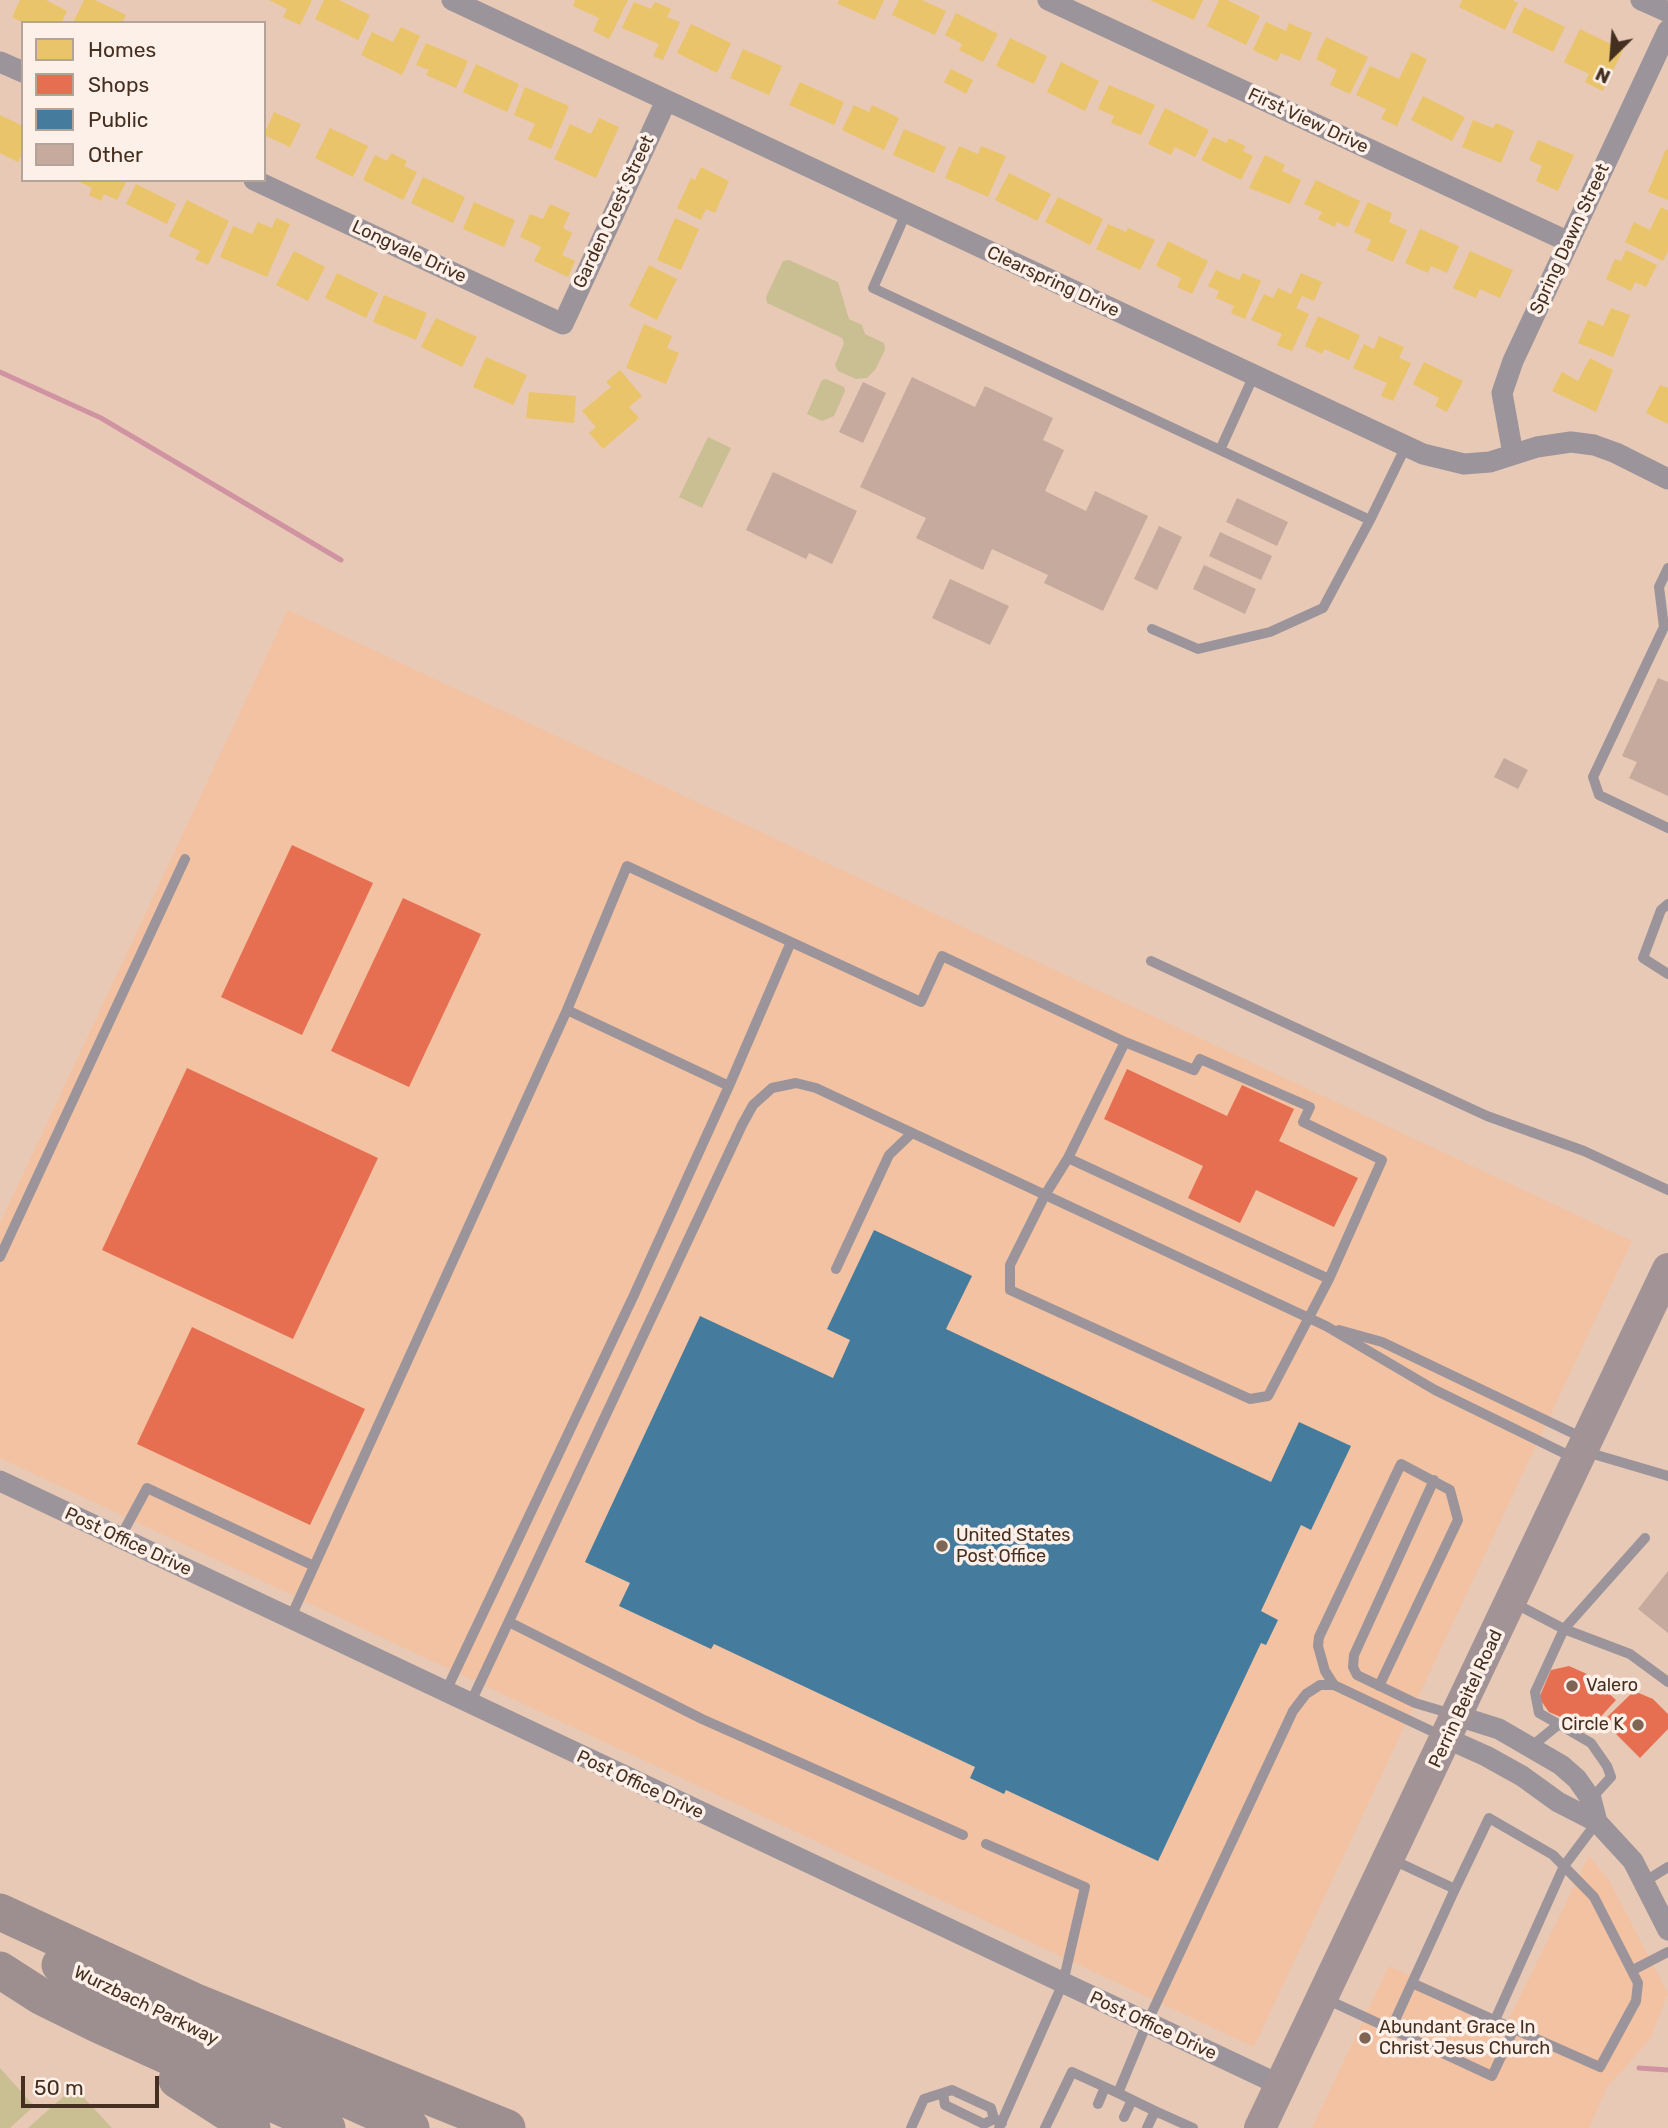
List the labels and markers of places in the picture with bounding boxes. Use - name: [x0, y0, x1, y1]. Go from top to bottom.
- place label: United States Post Office: [956, 1525, 1071, 1568]
- marker: United States Post Office: [934, 1538, 950, 1554]
- place label: Valero: [1586, 1675, 1638, 1697]
- marker: Valero: [1564, 1678, 1580, 1694]
- place label: Circle K: [1561, 1714, 1624, 1736]
- marker: Circle K: [1630, 1717, 1646, 1733]
- place label: Abundant Grace In Christ Jesus Church: [1379, 2017, 1550, 2060]
- marker: Abundant Grace In Christ Jesus Church: [1357, 2030, 1373, 2046]

